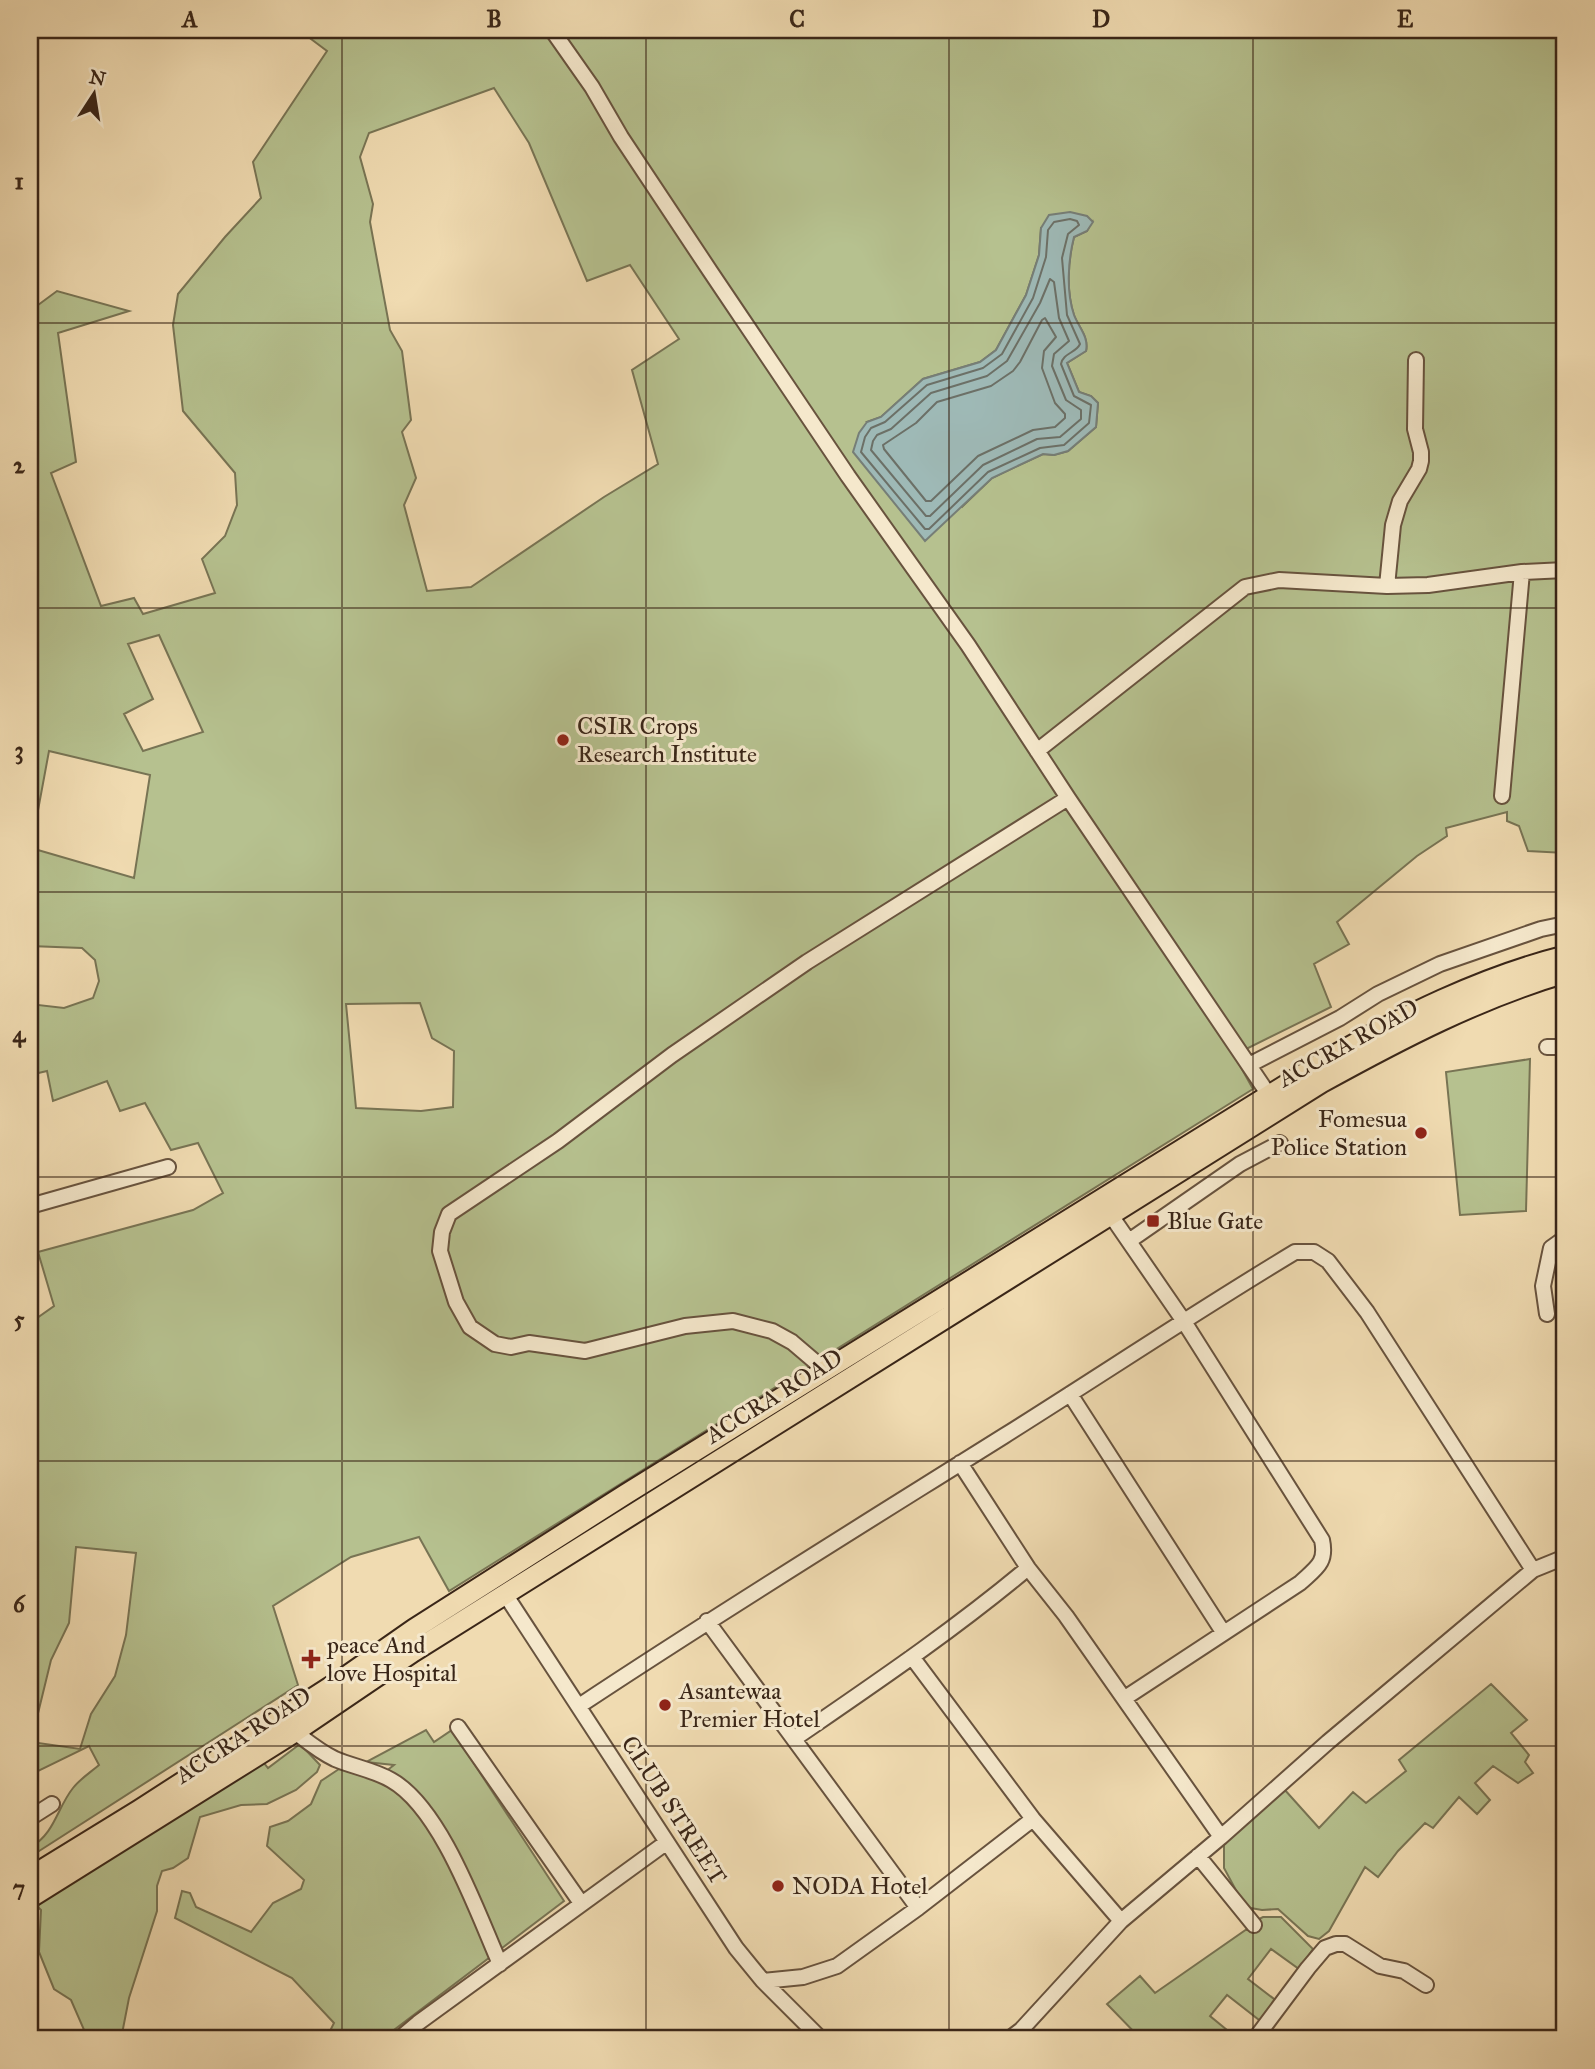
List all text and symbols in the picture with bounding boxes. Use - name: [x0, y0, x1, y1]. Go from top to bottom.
- text: A: [180, 5, 198, 33]
- text: B: [486, 5, 502, 33]
- text: C: [789, 5, 805, 33]
- text: D: [1092, 5, 1110, 33]
- text: E: [1397, 5, 1414, 33]
- north arrow: [60, 60, 130, 130]
- text: N: [87, 65, 108, 91]
- text: 1: [14, 167, 24, 195]
- text: 2: [13, 451, 25, 479]
- place label: CSIR Crops Research Institute: [577, 711, 757, 769]
- marker: CSIR Crops Research Institute: [555, 732, 571, 748]
- text: 3: [14, 736, 24, 765]
- street label: ACCRA ROAD: [1272, 992, 1424, 1094]
- text: 4: [13, 1020, 27, 1048]
- place label: Fomesua Police Station: [1271, 1104, 1408, 1162]
- marker: Fomesua Police Station: [1413, 1125, 1429, 1141]
- place label: Blue Gate: [1167, 1206, 1263, 1236]
- marker: Blue Gate: [1145, 1213, 1161, 1229]
- text: 5: [14, 1305, 25, 1333]
- street label: ACCRA ROAD: [699, 1342, 848, 1451]
- text: 6: [13, 1590, 26, 1618]
- place label: peace And love Hospital: [326, 1630, 457, 1688]
- marker: peace And love Hospital: [301, 1649, 321, 1669]
- place label: Asantewaa Premier Hotel: [678, 1676, 820, 1734]
- street label: ACCRA ROAD: [169, 1680, 317, 1791]
- marker: Asantewaa Premier Hotel: [657, 1697, 673, 1713]
- street label: CLUB STREET: [615, 1730, 733, 1890]
- place label: NODA Hotel: [792, 1871, 928, 1901]
- text: 7: [13, 1874, 25, 1902]
- marker: NODA Hotel: [770, 1878, 786, 1894]

